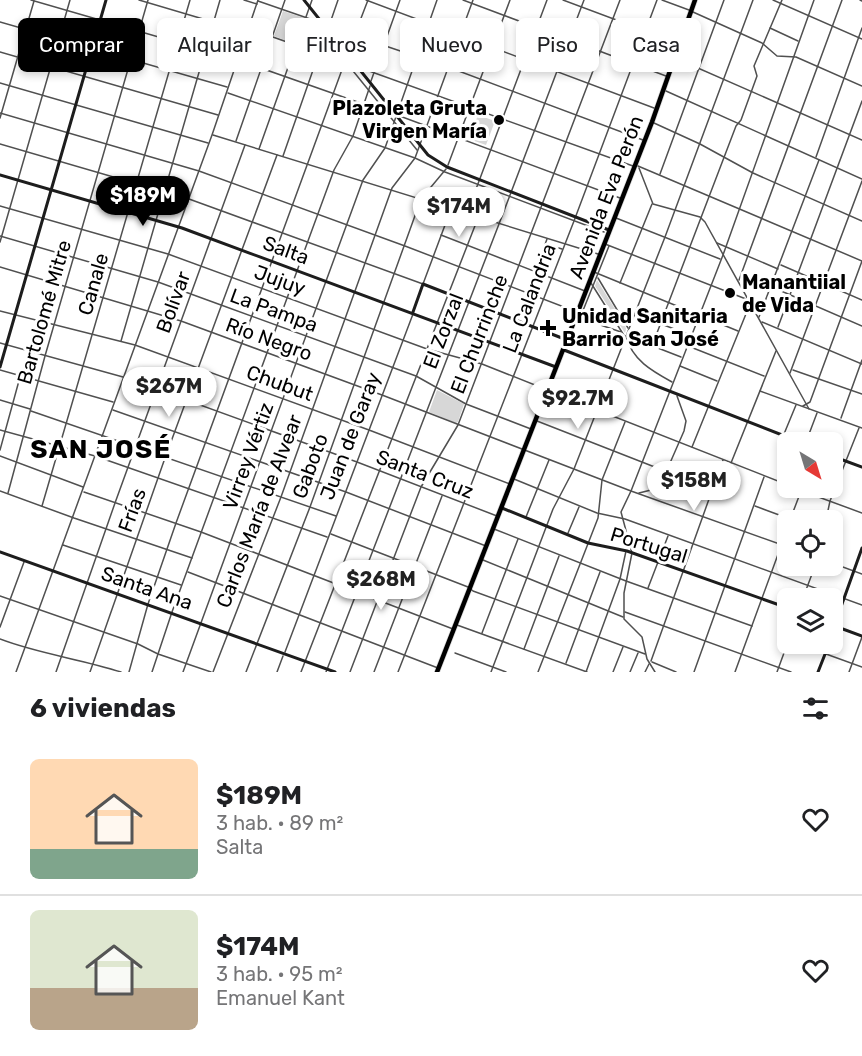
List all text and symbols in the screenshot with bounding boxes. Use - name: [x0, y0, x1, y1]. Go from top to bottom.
- chip: Comprar: [18, 18, 145, 72]
- chip: Alquilar: [157, 18, 273, 72]
- chip: Filtros: [285, 18, 388, 72]
- chip: Nuevo: [400, 18, 504, 72]
- chip: Piso: [516, 18, 599, 72]
- chip: Casa: [611, 18, 701, 72]
- place label: Plazoleta Gruta Virgen María: [332, 96, 487, 143]
- street label: Avenida Eva Perón: [564, 112, 648, 282]
- marker: Plazoleta Gruta Virgen María: [492, 113, 506, 127]
- pin: $189M: [101, 176, 185, 227]
- text: $189M: [110, 183, 176, 207]
- pin: $174M: [417, 187, 501, 238]
- text: $174M: [427, 194, 491, 218]
- street label: Salta: [260, 231, 312, 269]
- street label: Bartolomé Mitre: [12, 237, 76, 387]
- street label: La Calandria: [497, 240, 561, 356]
- street label: Canale: [73, 250, 113, 318]
- street label: Jujuy: [251, 260, 309, 300]
- street label: Bolívar: [151, 268, 195, 336]
- place label: Manantiial de Vida: [742, 270, 846, 317]
- street label: El Churrinche: [445, 271, 513, 397]
- street label: La Pampa: [227, 283, 321, 337]
- marker: Manantiial de Vida: [723, 286, 737, 300]
- street label: El Zorzal: [418, 290, 468, 372]
- place label: Unidad Sanitaria Barrio San José: [562, 304, 728, 351]
- street label: Río Negro: [222, 312, 316, 366]
- marker: Unidad Sanitaria Barrio San José: [539, 319, 557, 337]
- street label: Chubut: [243, 360, 317, 406]
- pin: $267M: [127, 367, 211, 418]
- street label: Juan de Garay: [315, 369, 385, 503]
- text: $267M: [136, 374, 202, 398]
- pin: $92.7M: [529, 379, 627, 430]
- text: $92.7M: [542, 386, 614, 410]
- street label: Virrey Vértiz: [218, 399, 278, 513]
- street label: Carlos María de Alvear: [211, 411, 307, 611]
- street label: Gaboto: [287, 430, 333, 502]
- north arrow: [777, 432, 843, 498]
- map controls: [777, 432, 843, 654]
- district label: SAN JOSÉ: [30, 434, 172, 465]
- street label: Santa Cruz: [373, 444, 477, 504]
- pin: $158M: [652, 461, 736, 512]
- text: $158M: [661, 468, 727, 492]
- street label: Frías: [113, 485, 151, 535]
- button: locate: [777, 510, 843, 576]
- street label: Portugal: [607, 522, 691, 568]
- pin: $268M: [339, 560, 423, 611]
- street label: Santa Ana: [98, 561, 196, 615]
- text: $268M: [346, 567, 416, 591]
- button: layers: [777, 588, 843, 654]
- icon: filters: [799, 692, 832, 725]
- text: 6 viviendas: [30, 693, 176, 724]
- text: $189M: [216, 780, 302, 811]
- icon: home: [78, 783, 150, 855]
- icon: heart: [799, 803, 832, 836]
- text: 3 hab. · 89 m²: [216, 811, 343, 835]
- text: Salta: [216, 835, 263, 859]
- text: $174M: [216, 931, 300, 962]
- icon: home: [78, 934, 150, 1006]
- icon: heart: [799, 954, 832, 987]
- text: 3 hab. · 95 m²: [216, 962, 343, 986]
- text: Emanuel Kant: [216, 986, 345, 1010]

